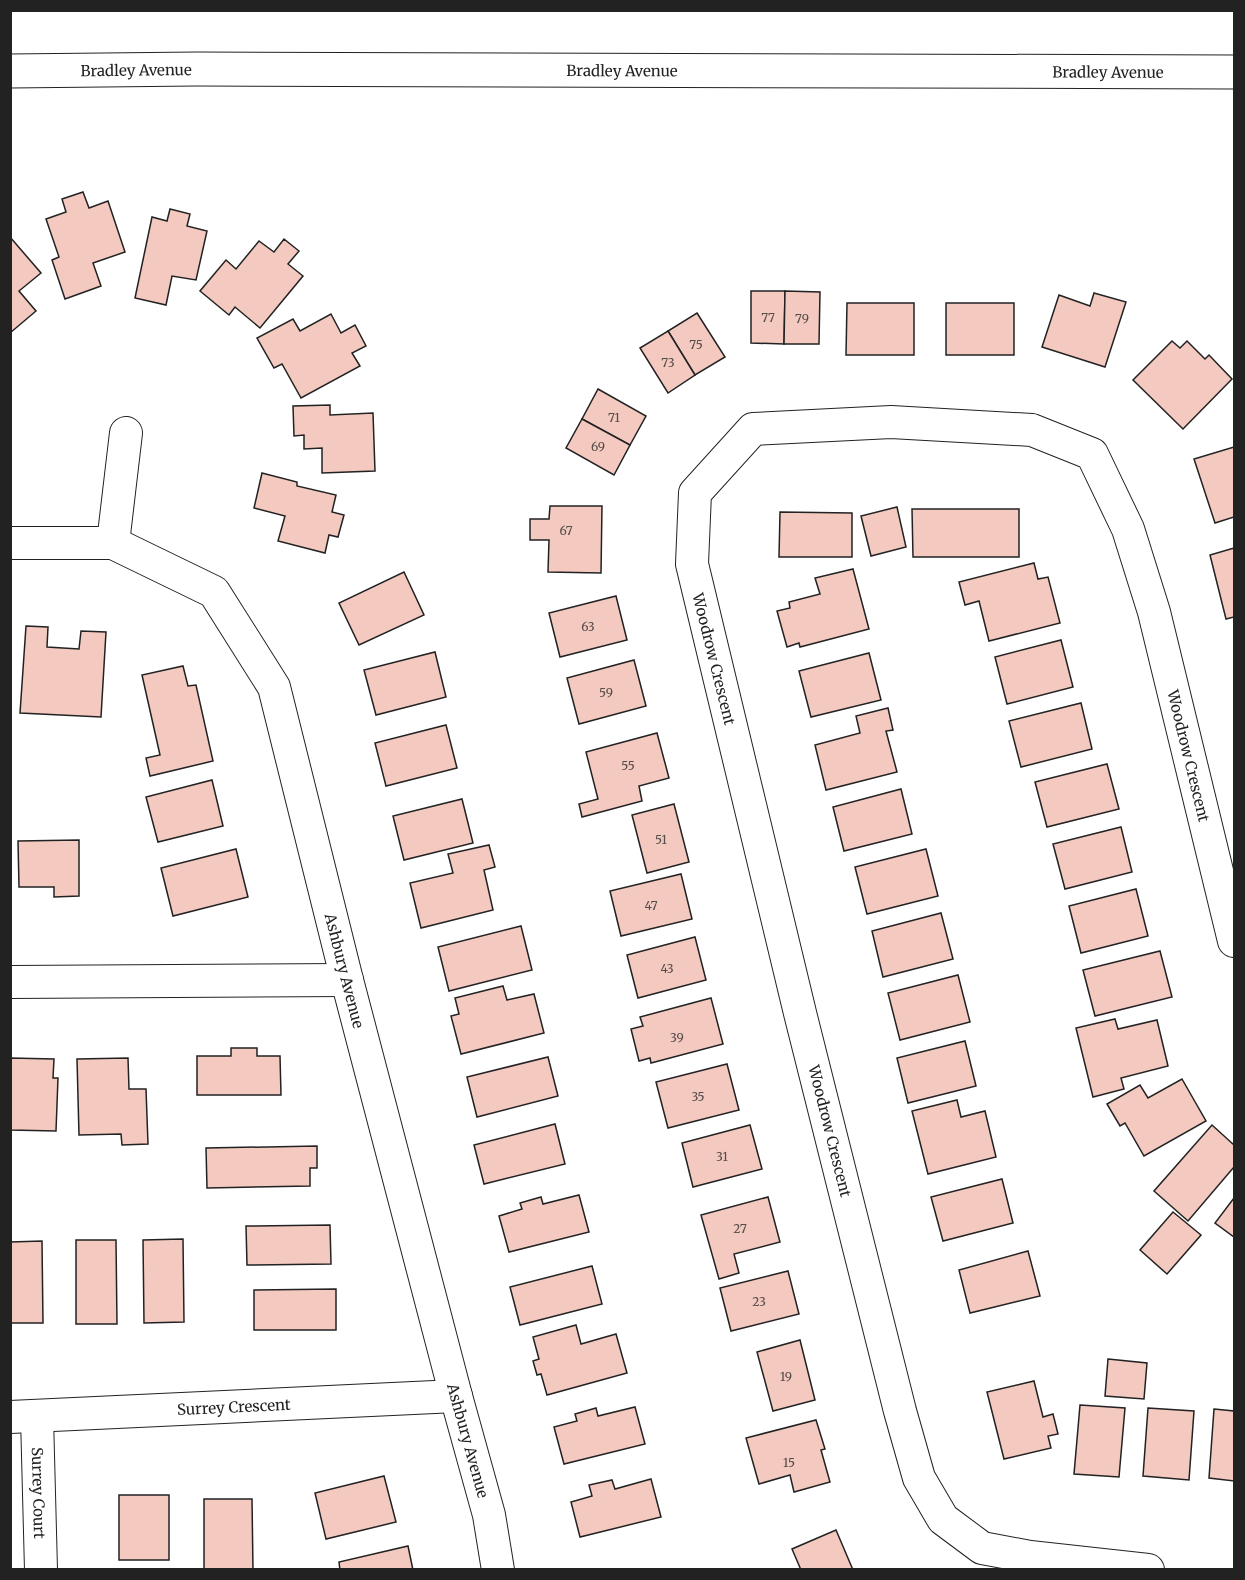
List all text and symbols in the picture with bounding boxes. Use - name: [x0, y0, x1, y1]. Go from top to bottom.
- street label: Bradley Avenue: [80, 60, 192, 80]
- street label: Bradley Avenue: [566, 61, 678, 80]
- street label: Bradley Avenue: [1052, 62, 1164, 81]
- house number: 77: [761, 310, 775, 325]
- house number: 79: [795, 311, 809, 326]
- house number: 75: [689, 337, 703, 352]
- house number: 73: [661, 355, 675, 370]
- house number: 71: [608, 410, 621, 425]
- house number: 69: [591, 439, 605, 454]
- house number: 67: [559, 523, 573, 538]
- street label: Woodrow Crescent: [688, 590, 740, 727]
- house number: 63: [581, 619, 595, 634]
- house number: 59: [599, 685, 613, 700]
- street label: Woodrow Crescent: [1164, 687, 1214, 824]
- house number: 55: [621, 758, 635, 773]
- house number: 51: [655, 832, 667, 847]
- house number: 47: [644, 898, 658, 913]
- street label: Ashbury Avenue: [321, 910, 369, 1030]
- house number: 43: [660, 961, 674, 976]
- house number: 39: [670, 1030, 684, 1045]
- street label: Woodrow Crescent: [804, 1062, 856, 1199]
- house number: 35: [691, 1089, 705, 1104]
- house number: 31: [716, 1149, 728, 1164]
- house number: 27: [733, 1221, 747, 1236]
- house number: 23: [752, 1294, 766, 1309]
- house number: 19: [780, 1369, 792, 1384]
- street label: Ashbury Avenue: [443, 1380, 493, 1500]
- street label: Surrey Crescent: [177, 1394, 291, 1419]
- street label: Surrey Court: [28, 1447, 50, 1539]
- house number: 15: [783, 1455, 795, 1470]

